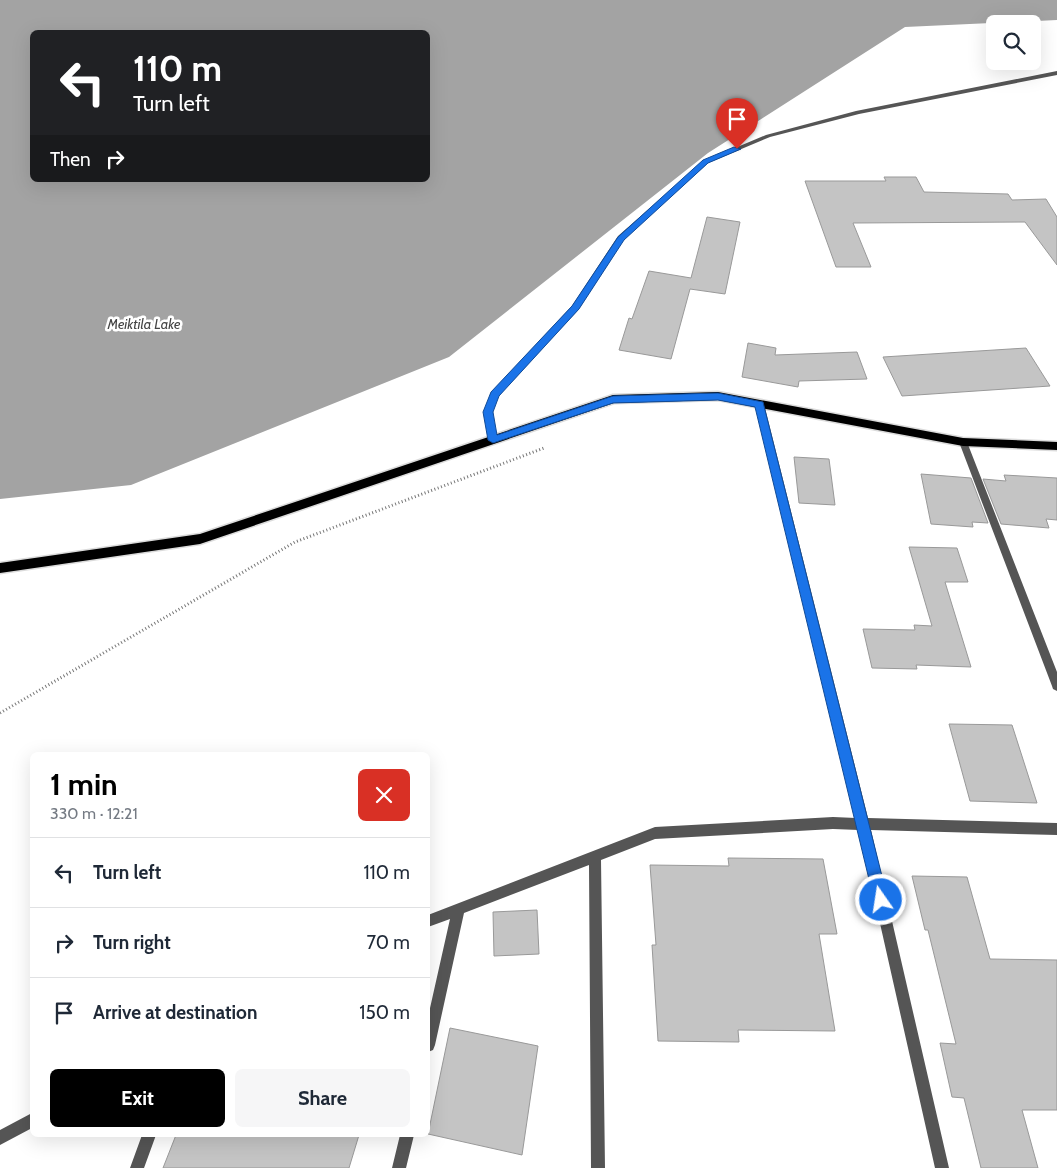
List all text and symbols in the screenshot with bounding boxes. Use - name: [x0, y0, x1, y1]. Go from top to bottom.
- map controls: [986, 15, 1041, 70]
- button: search: [986, 15, 1041, 70]
- text: 110 m: [133, 47, 222, 90]
- icon: left: [50, 50, 115, 115]
- text: Turn left: [133, 90, 210, 117]
- pin: [716, 98, 758, 149]
- icon: arrive: [723, 105, 751, 133]
- icon: right: [101, 145, 129, 173]
- text: Then: [50, 148, 91, 171]
- water label: Meiktila Lake: [107, 315, 181, 333]
- text: 1 min: [50, 766, 118, 803]
- button: close: [358, 769, 410, 821]
- text: 330 m · 12:21: [50, 804, 138, 823]
- icon: left: [50, 859, 78, 887]
- text: Turn left: [93, 861, 161, 884]
- text: 110 m: [363, 861, 410, 884]
- position arrow: [854, 873, 906, 925]
- icon: right: [50, 929, 78, 957]
- text: Turn right: [93, 931, 171, 954]
- text: 70 m: [366, 931, 410, 954]
- icon: arrive: [50, 999, 78, 1027]
- text: Arrive at destination: [93, 1001, 257, 1024]
- text: 150 m: [359, 1001, 410, 1024]
- button: Exit: [50, 1069, 225, 1127]
- button: Share: [235, 1069, 410, 1127]

